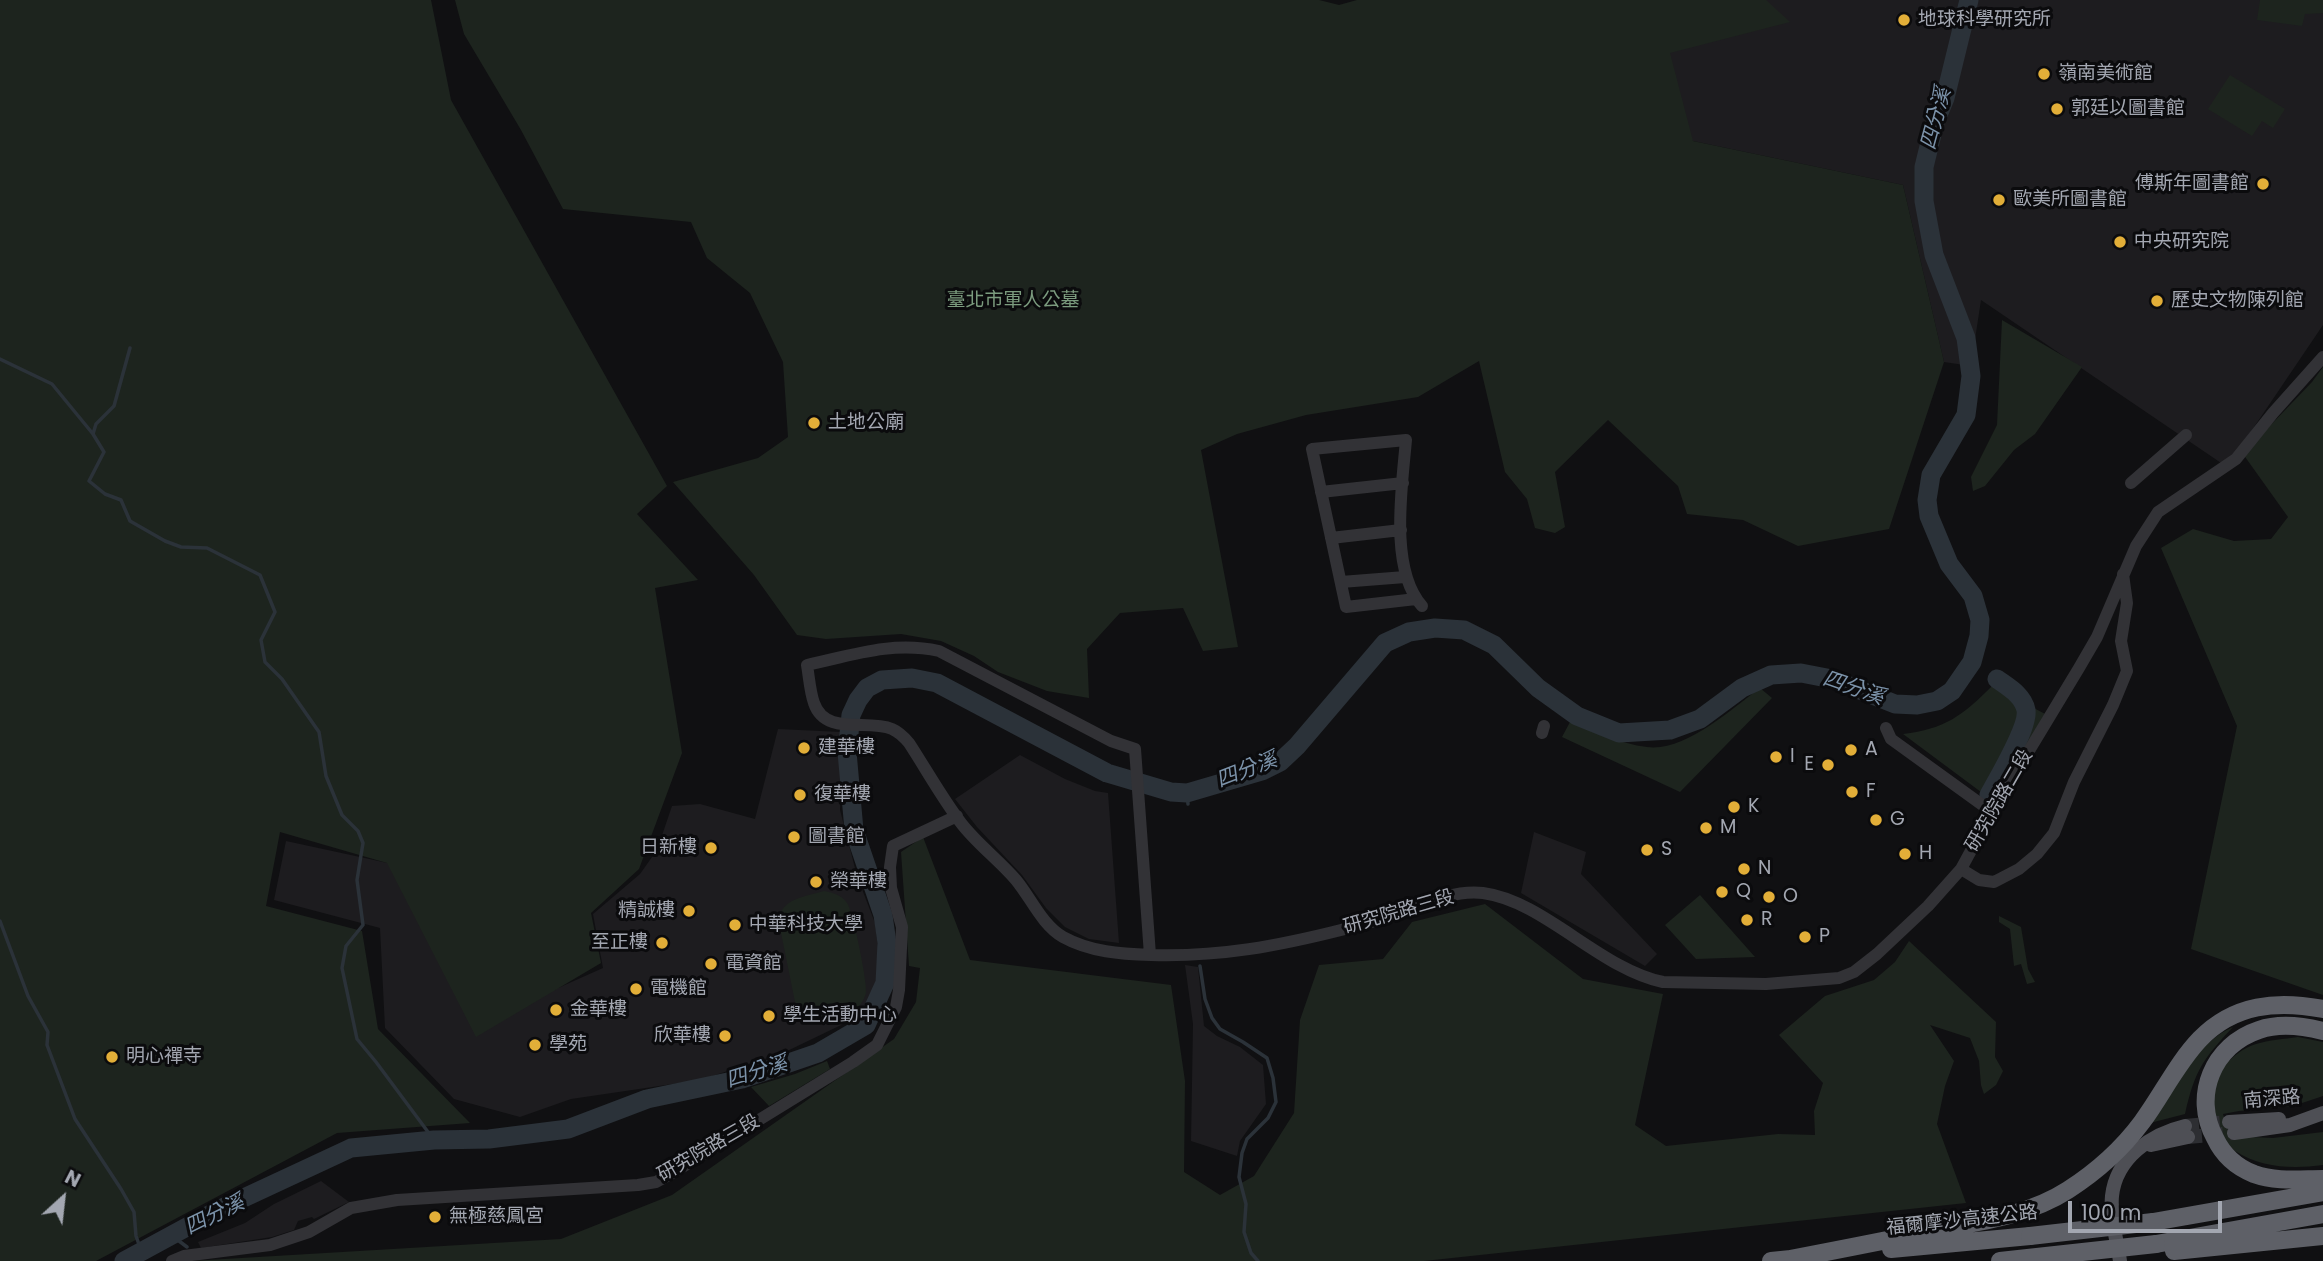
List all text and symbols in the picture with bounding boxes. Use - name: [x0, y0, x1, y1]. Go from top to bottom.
- place label: 地球科學研究所: [1918, 9, 2051, 31]
- marker: 地球科學研究所: [1896, 12, 1912, 28]
- place label: 嶺南美術館: [2058, 63, 2153, 85]
- marker: 嶺南美術館: [2036, 66, 2052, 82]
- water label: 四分溪: [1917, 85, 1957, 153]
- place label: 郭廷以圖書館: [2071, 98, 2185, 120]
- marker: 郭廷以圖書館: [2049, 101, 2065, 117]
- place label: 傅斯年圖書館: [2135, 173, 2249, 195]
- marker: 傅斯年圖書館: [2255, 176, 2271, 192]
- place label: 歐美所圖書館: [2013, 189, 2127, 211]
- marker: 歐美所圖書館: [1991, 192, 2007, 208]
- place label: 中央研究院: [2134, 231, 2229, 253]
- marker: 中央研究院: [2112, 234, 2128, 250]
- park label: 臺北市軍人公墓: [947, 290, 1079, 312]
- place label: 歷史文物陳列館: [2171, 290, 2304, 312]
- marker: 歷史文物陳列館: [2149, 293, 2165, 309]
- place label: 土地公廟: [828, 412, 904, 434]
- marker: 土地公廟: [806, 415, 822, 431]
- water label: 四分溪: [1819, 667, 1887, 711]
- place label: 建華樓: [818, 737, 875, 759]
- place label: A: [1865, 739, 1878, 761]
- marker: 建華樓: [796, 740, 812, 756]
- marker: A: [1843, 742, 1859, 758]
- place label: I: [1790, 746, 1795, 768]
- street label: 研究院路二段: [1962, 746, 2038, 856]
- water label: 四分溪: [1213, 748, 1281, 794]
- marker: I: [1768, 749, 1784, 765]
- place label: E: [1804, 754, 1814, 776]
- marker: E: [1820, 757, 1836, 773]
- place label: F: [1866, 781, 1876, 803]
- place label: 復華樓: [814, 784, 871, 806]
- marker: F: [1844, 784, 1860, 800]
- marker: 復華樓: [792, 787, 808, 803]
- place label: K: [1748, 796, 1759, 818]
- marker: K: [1726, 799, 1742, 815]
- place label: G: [1890, 809, 1905, 831]
- marker: G: [1868, 812, 1884, 828]
- place label: M: [1720, 817, 1736, 839]
- marker: M: [1698, 820, 1714, 836]
- place label: 圖書館: [808, 826, 865, 848]
- marker: 圖書館: [786, 829, 802, 845]
- place label: 日新樓: [640, 837, 697, 859]
- place label: S: [1661, 839, 1672, 861]
- marker: 日新樓: [703, 840, 719, 856]
- marker: S: [1639, 842, 1655, 858]
- place label: H: [1919, 843, 1932, 865]
- marker: H: [1897, 846, 1913, 862]
- place label: N: [1758, 858, 1771, 880]
- marker: N: [1736, 861, 1752, 877]
- place label: 榮華樓: [830, 871, 887, 893]
- marker: 榮華樓: [808, 874, 824, 890]
- place label: Q: [1736, 881, 1751, 903]
- marker: Q: [1714, 884, 1730, 900]
- street label: 研究院路三段: [1341, 886, 1457, 940]
- place label: O: [1783, 886, 1798, 908]
- marker: O: [1761, 889, 1777, 905]
- place label: 精誠樓: [618, 900, 675, 922]
- marker: 精誠樓: [681, 903, 697, 919]
- place label: R: [1761, 909, 1773, 931]
- marker: R: [1739, 912, 1755, 928]
- place label: 中華科技大學: [749, 914, 863, 936]
- marker: 中華科技大學: [727, 917, 743, 933]
- place label: P: [1819, 926, 1830, 948]
- marker: P: [1797, 929, 1813, 945]
- place label: 至正樓: [591, 932, 648, 954]
- marker: 至正樓: [654, 935, 670, 951]
- place label: 電資館: [725, 953, 782, 975]
- marker: 電資館: [703, 956, 719, 972]
- place label: 電機館: [650, 978, 707, 1000]
- marker: 電機館: [628, 981, 644, 997]
- place label: 金華樓: [570, 999, 627, 1021]
- marker: 金華樓: [548, 1002, 564, 1018]
- place label: 學生活動中心: [783, 1005, 897, 1027]
- marker: 學生活動中心: [761, 1008, 777, 1024]
- place label: 欣華樓: [654, 1025, 711, 1047]
- marker: 欣華樓: [717, 1028, 733, 1044]
- place label: 學苑: [549, 1034, 587, 1056]
- marker: 學苑: [527, 1037, 543, 1053]
- place label: 明心禪寺: [126, 1046, 202, 1068]
- marker: 明心禪寺: [104, 1049, 120, 1065]
- water label: 四分溪: [723, 1052, 791, 1094]
- street label: 南深路: [2243, 1086, 2301, 1114]
- street label: 研究院路三段: [654, 1111, 764, 1187]
- north arrow: [28, 1163, 98, 1233]
- text: N: [60, 1164, 85, 1194]
- scale bar: [2071, 1188, 2225, 1232]
- water label: 四分溪: [181, 1191, 249, 1241]
- text: 100 m: [2081, 1198, 2141, 1227]
- street label: 福爾摩沙高速公路: [1885, 1202, 2039, 1240]
- place label: 無極慈鳳宮: [449, 1206, 544, 1228]
- marker: 無極慈鳳宮: [427, 1209, 443, 1225]

